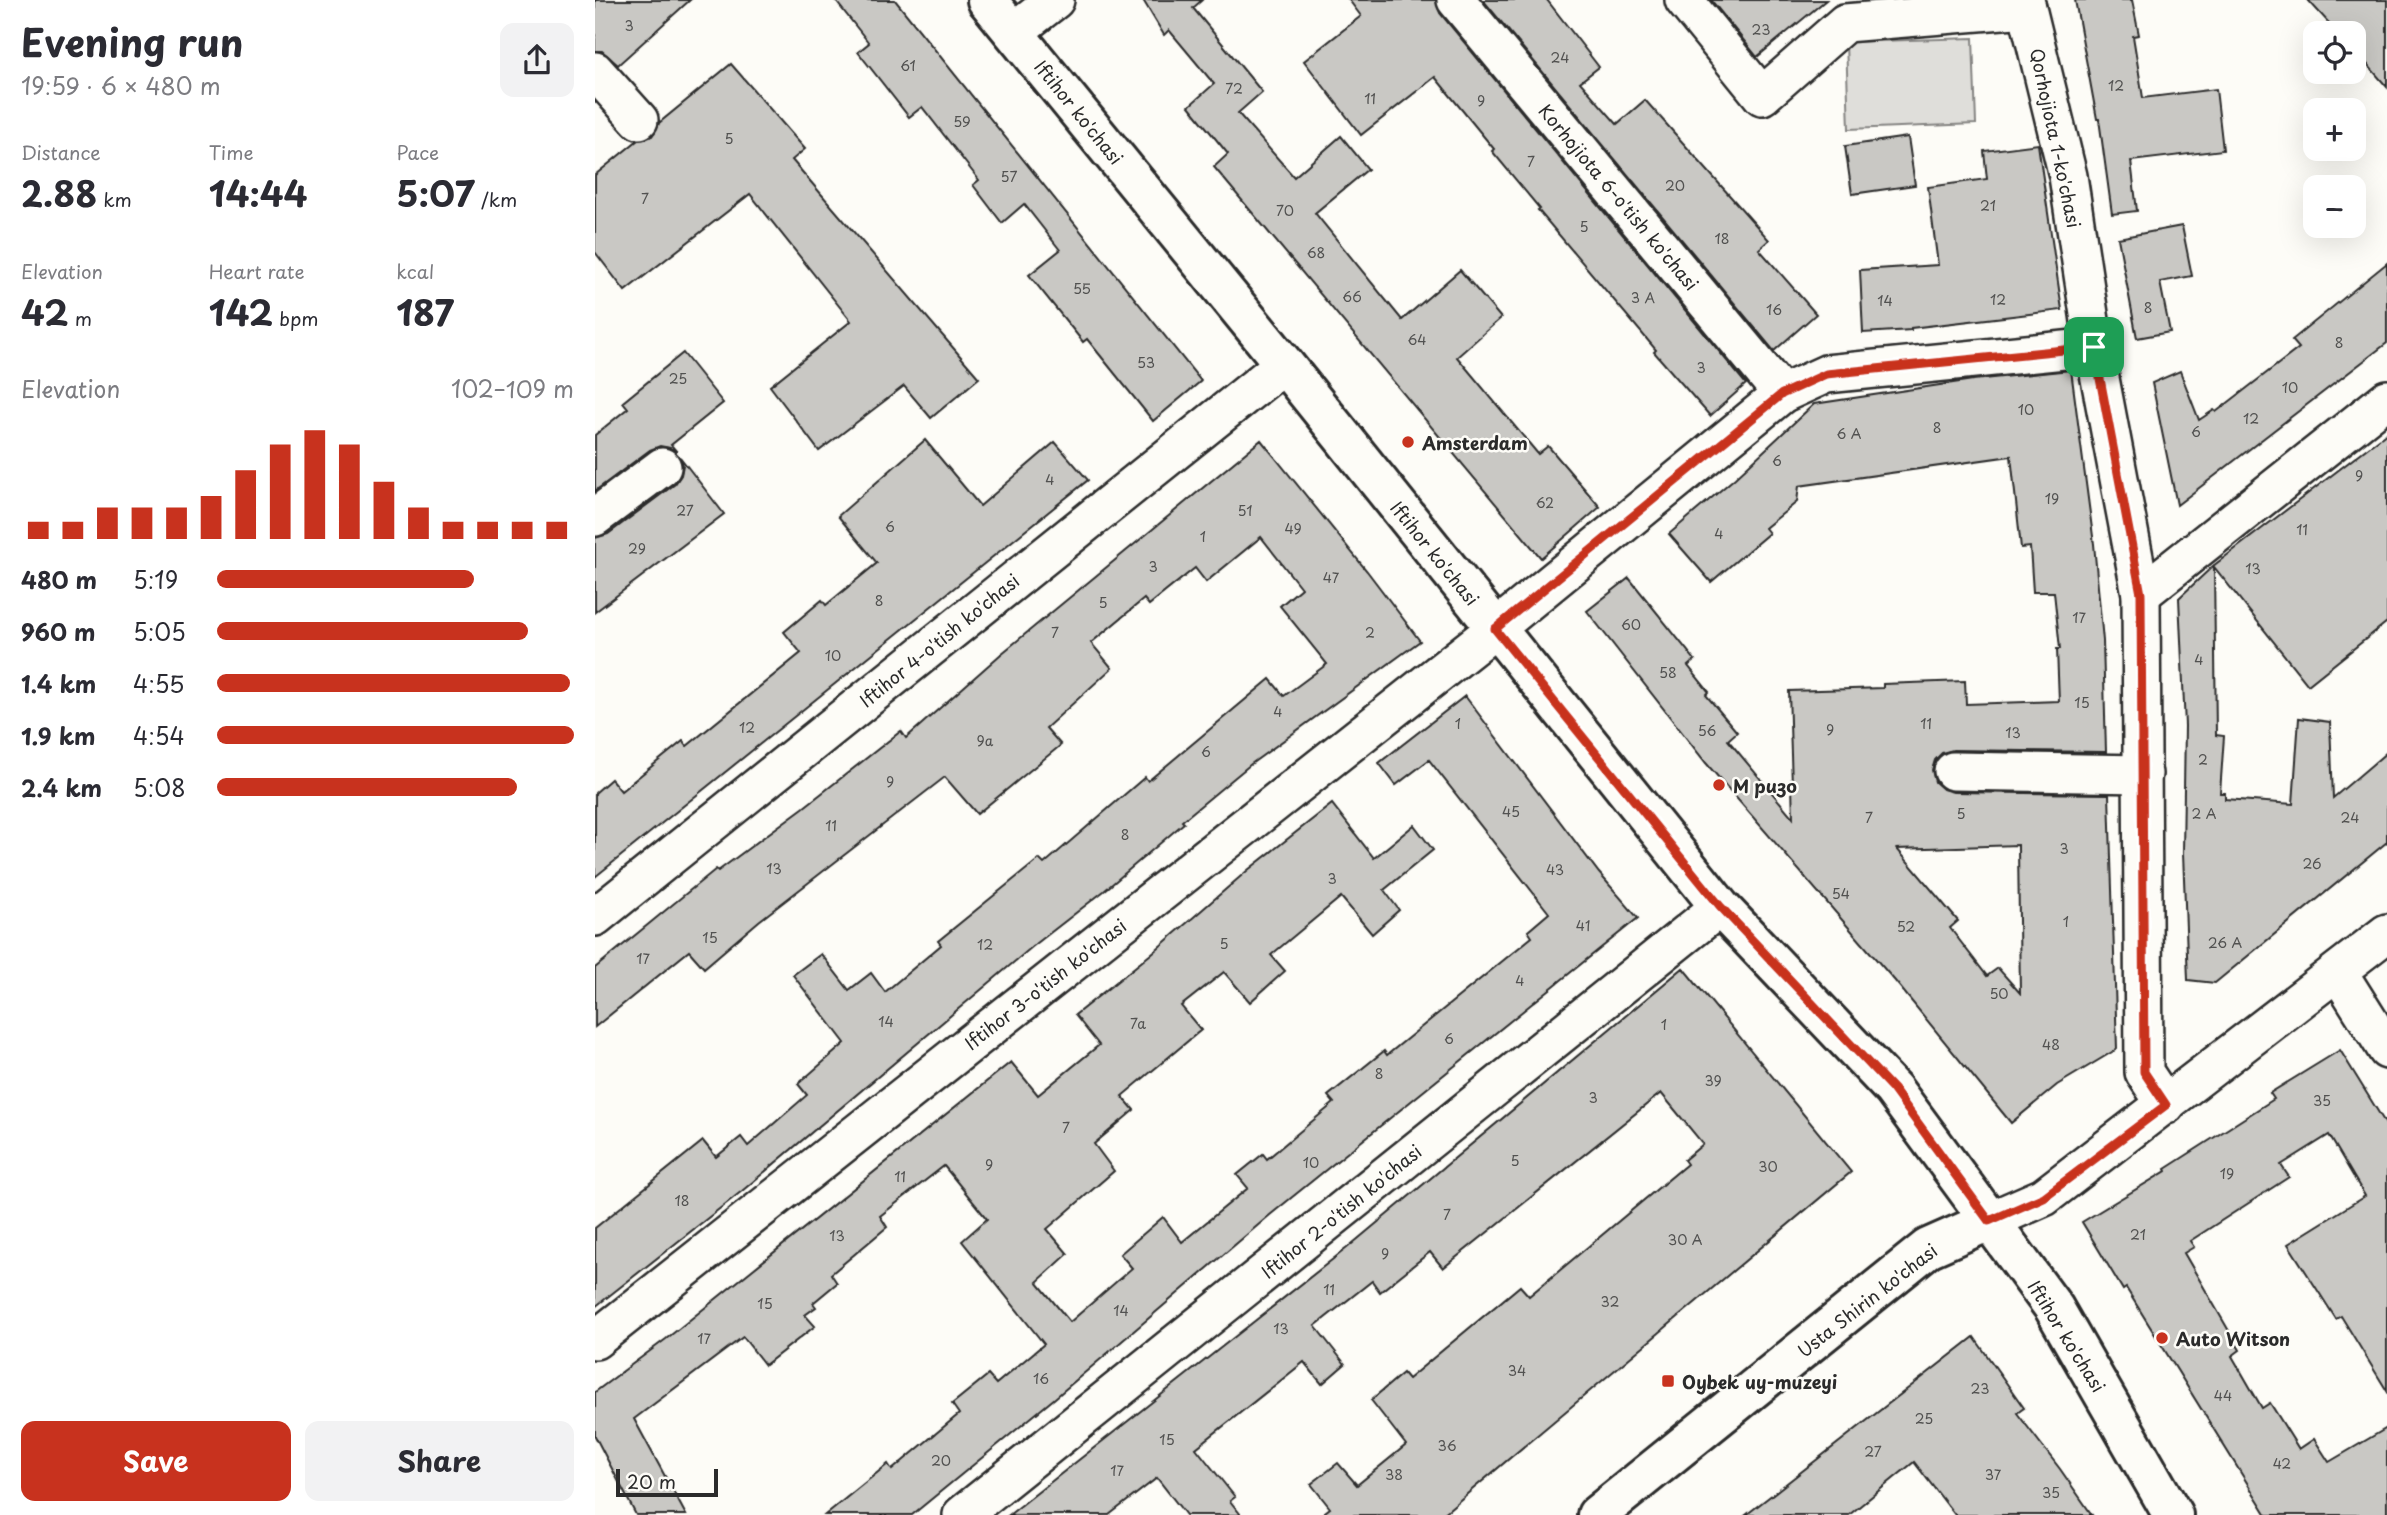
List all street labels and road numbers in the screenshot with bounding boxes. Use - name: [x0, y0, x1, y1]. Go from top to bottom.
- street label: Qorhojiota 1-ko'chasi: [2024, 46, 2088, 230]
- street label: Iftihor ko'chasi: [1028, 54, 1130, 170]
- street label: Korhojiota 6-o'tish ko'chasi: [1533, 98, 1705, 296]
- street label: Iftihor ko'chasi: [1384, 495, 1486, 611]
- street label: Iftihor 4-o'tish ko'chasi: [853, 567, 1025, 713]
- street label: Iftihor 3-o'tish ko'chasi: [958, 912, 1132, 1056]
- street label: Iftihor 2-o'tish ko'chasi: [1255, 1138, 1427, 1284]
- street label: Usta Shirin ko'chasi: [1791, 1237, 1943, 1363]
- street label: Iftihor ko'chasi: [2022, 1275, 2112, 1397]

